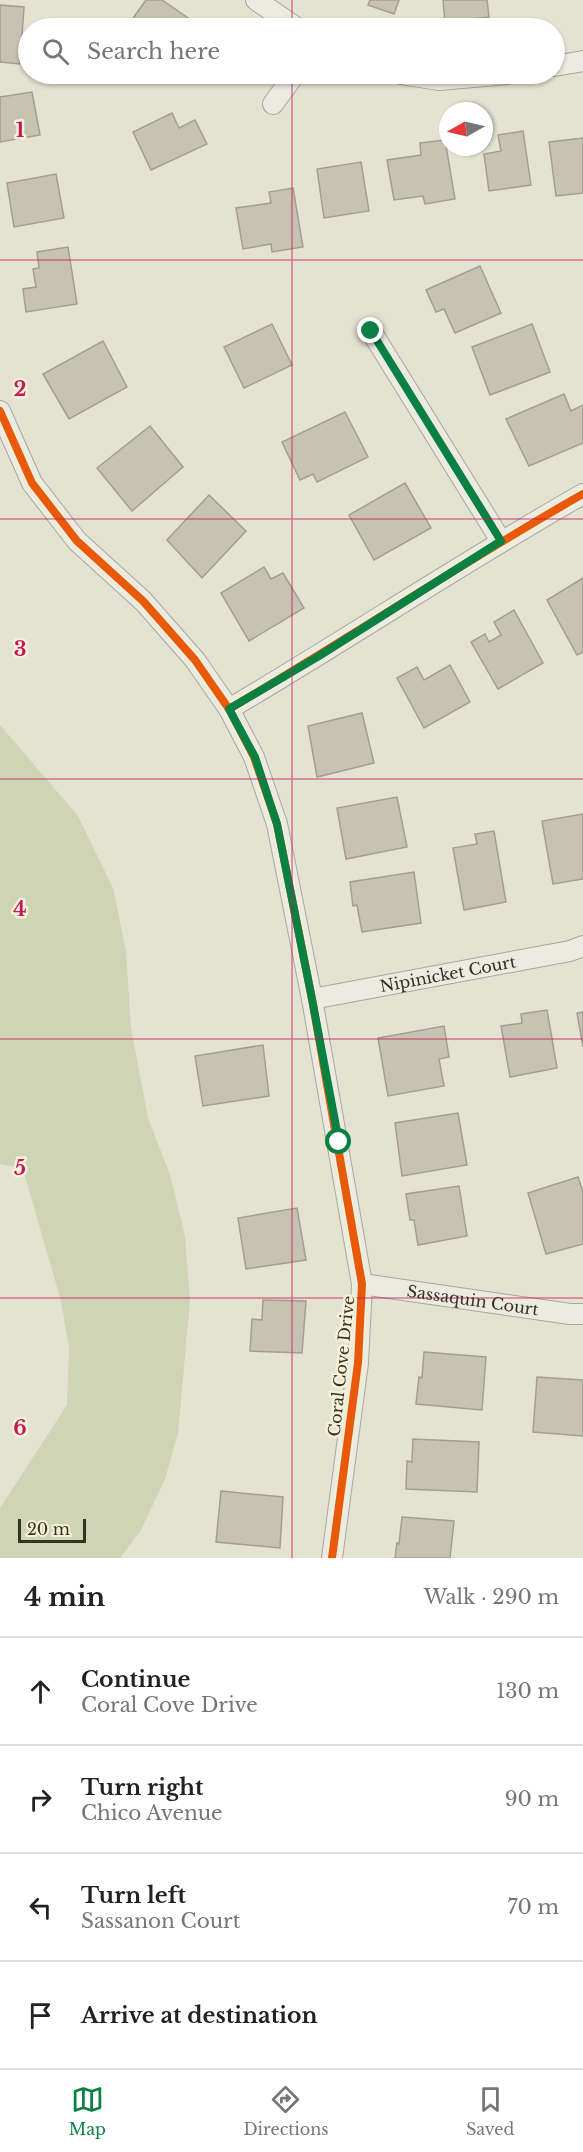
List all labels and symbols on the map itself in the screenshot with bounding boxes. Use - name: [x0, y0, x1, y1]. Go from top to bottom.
- north arrow: [439, 102, 493, 156]
- text: 1: [16, 118, 25, 142]
- route end: [357, 317, 383, 343]
- text: 2: [13, 377, 27, 401]
- text: 3: [14, 637, 26, 661]
- text: 4: [13, 897, 27, 921]
- street label: Nipinicket Court: [378, 951, 517, 996]
- route start: [325, 1128, 351, 1154]
- text: 5: [14, 1156, 26, 1180]
- street label: Sassaquin Court: [406, 1281, 540, 1319]
- street label: Coral Cove Drive: [324, 1295, 358, 1437]
- text: 6: [13, 1416, 27, 1440]
- scale bar: [18, 1516, 86, 1544]

